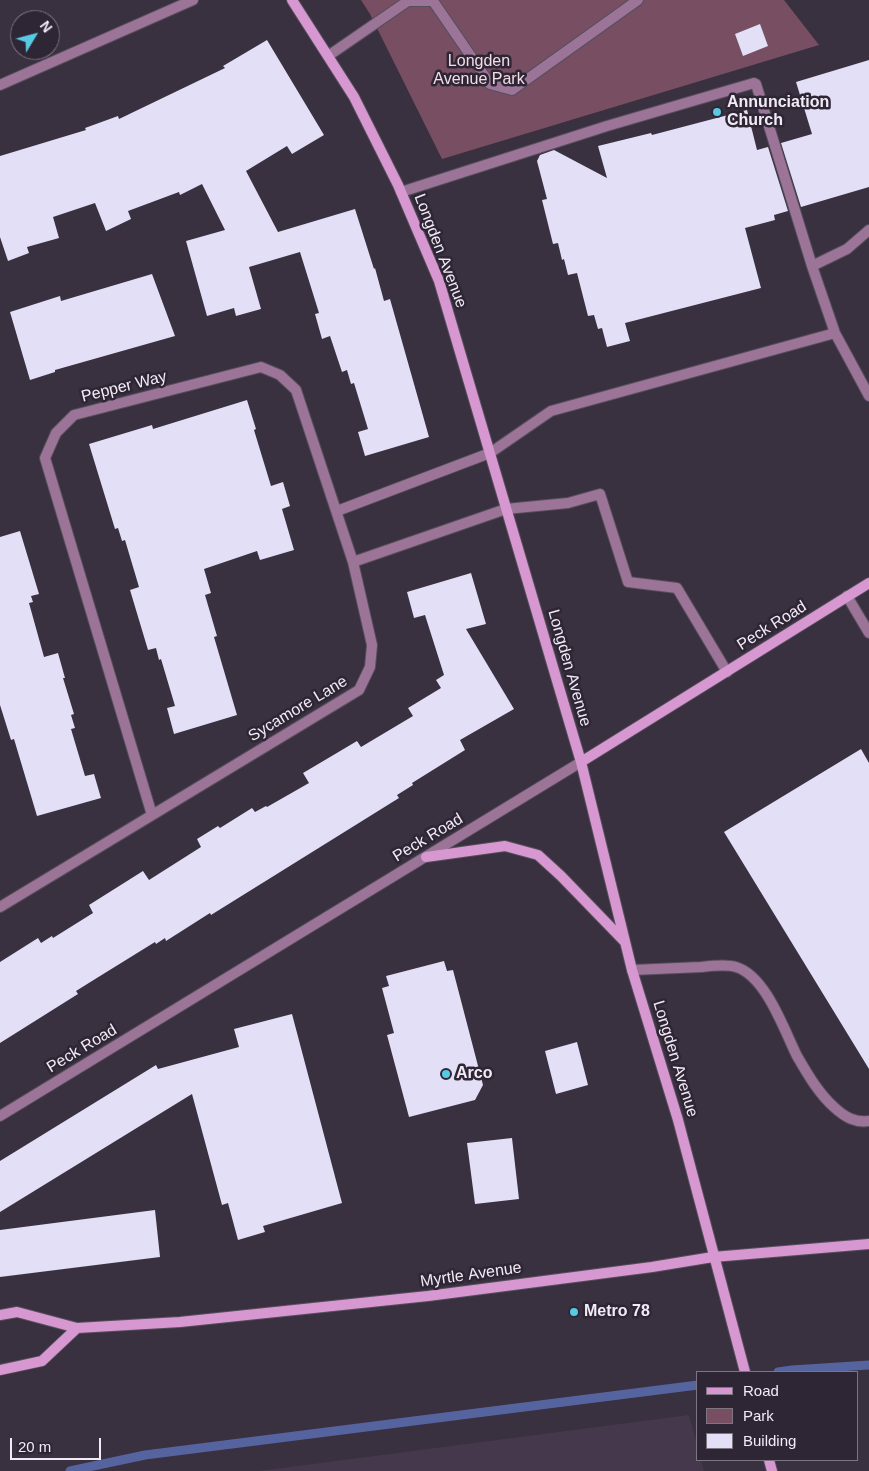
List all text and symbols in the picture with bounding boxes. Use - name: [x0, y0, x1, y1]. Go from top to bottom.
- north arrow: [10, 10, 60, 60]
- text: N: [37, 18, 56, 35]
- park label: Longden Avenue Park: [433, 52, 525, 90]
- place label: Annunciation Church: [727, 93, 829, 131]
- marker: Annunciation Church: [711, 106, 723, 118]
- street label: Longden Avenue: [409, 191, 471, 311]
- street label: Pepper Way: [79, 367, 169, 407]
- street label: Peck Road: [734, 597, 810, 655]
- street label: Longden Avenue: [543, 607, 595, 729]
- street label: Sycamore Lane: [245, 672, 351, 746]
- street label: Peck Road: [390, 810, 466, 866]
- street label: Longden Avenue: [648, 998, 702, 1120]
- street label: Peck Road: [44, 1021, 120, 1077]
- place label: Arco: [456, 1064, 492, 1084]
- marker: Arco: [440, 1068, 452, 1080]
- street label: Myrtle Avenue: [419, 1258, 523, 1292]
- place label: Metro 78: [584, 1302, 650, 1322]
- marker: Metro 78: [568, 1306, 580, 1318]
- legend: [696, 1371, 859, 1461]
- text: Road: [743, 1382, 779, 1399]
- text: Park: [743, 1407, 774, 1424]
- scale bar: [12, 1428, 104, 1460]
- text: Building: [743, 1432, 796, 1449]
- text: 20 m: [18, 1438, 51, 1455]

